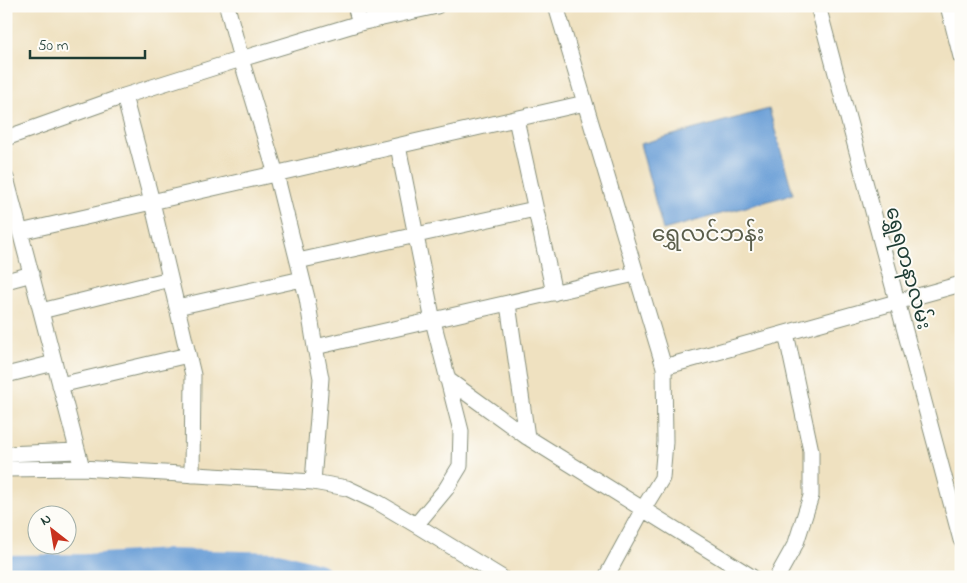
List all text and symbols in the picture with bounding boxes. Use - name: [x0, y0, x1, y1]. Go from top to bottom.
- scale bar: [30, 28, 145, 60]
- text: 50 m: [38, 35, 69, 57]
- street label: ရွှေရတနာလမ်း: [876, 204, 939, 333]
- district label: ရွှေလင်ဘန်း: [652, 218, 764, 252]
- north arrow: [28, 506, 78, 556]
- text: N: [37, 509, 56, 532]

